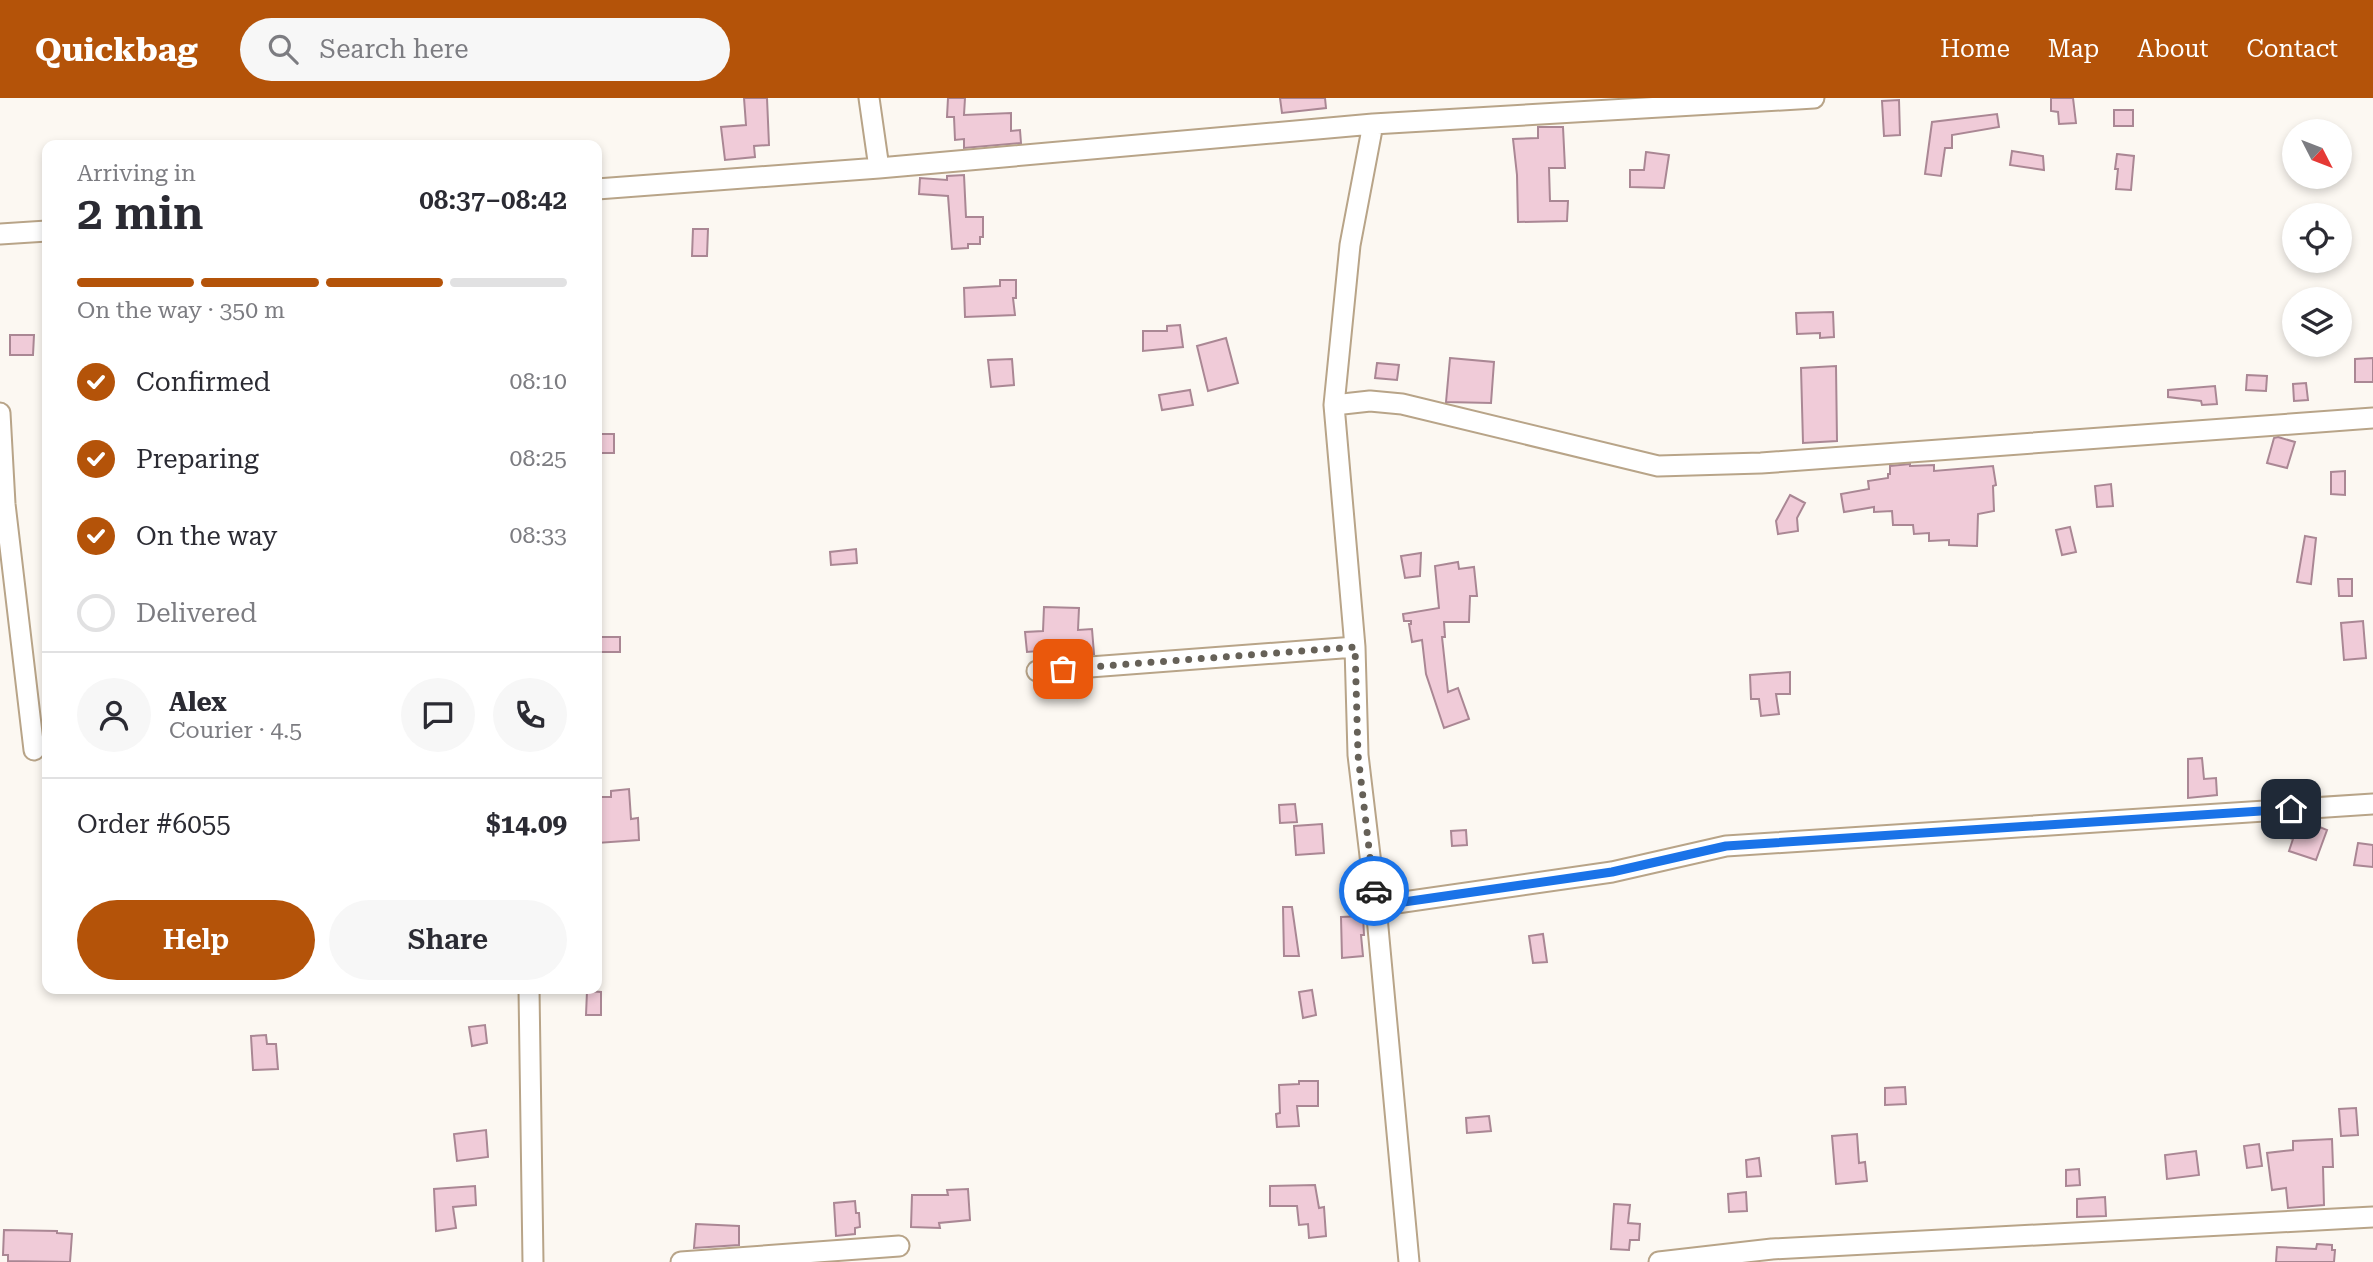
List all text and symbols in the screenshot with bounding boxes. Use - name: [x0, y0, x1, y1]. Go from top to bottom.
- search box: [240, 18, 730, 81]
- text: Quickbag: [35, 30, 198, 69]
- icon: search: [264, 30, 302, 68]
- text: Search here: [320, 34, 469, 64]
- text: Home: [1940, 35, 2010, 63]
- text: Map: [2048, 35, 2099, 63]
- text: About: [2137, 35, 2208, 63]
- text: Contact: [2246, 35, 2338, 63]
- north arrow: [2282, 119, 2352, 189]
- map controls: [2282, 119, 2352, 357]
- text: Arriving in: [77, 160, 196, 187]
- text: 08:37–08:42: [419, 185, 567, 215]
- text: 2 min: [77, 186, 204, 240]
- button: locate: [2282, 203, 2352, 273]
- button: layers: [2282, 287, 2352, 357]
- text: On the way · 350 m: [77, 297, 285, 324]
- icon: check: [77, 363, 115, 401]
- text: Confirmed: [136, 367, 271, 397]
- text: 08:10: [510, 368, 567, 395]
- icon: check: [77, 440, 115, 478]
- text: Preparing: [136, 444, 259, 474]
- text: 08:25: [510, 445, 567, 472]
- icon: check: [77, 517, 115, 555]
- text: On the way: [136, 521, 277, 551]
- text: 08:33: [510, 522, 567, 549]
- text: Delivered: [136, 598, 257, 628]
- pin: [1033, 639, 1093, 699]
- icon: bag: [1044, 650, 1082, 688]
- button: person: [77, 678, 151, 752]
- button: chat: [401, 678, 475, 752]
- button: phone: [493, 678, 567, 752]
- text: Alex: [169, 687, 227, 717]
- text: Courier · 4.5: [169, 717, 302, 744]
- pin: [2261, 779, 2321, 839]
- icon: home: [2272, 790, 2310, 828]
- text: Order #6055: [77, 809, 231, 839]
- text: $14.09: [486, 809, 567, 839]
- courier: [1339, 856, 1409, 926]
- icon: car: [1355, 872, 1393, 910]
- button: Help: [77, 900, 315, 980]
- button: Share: [329, 900, 567, 980]

